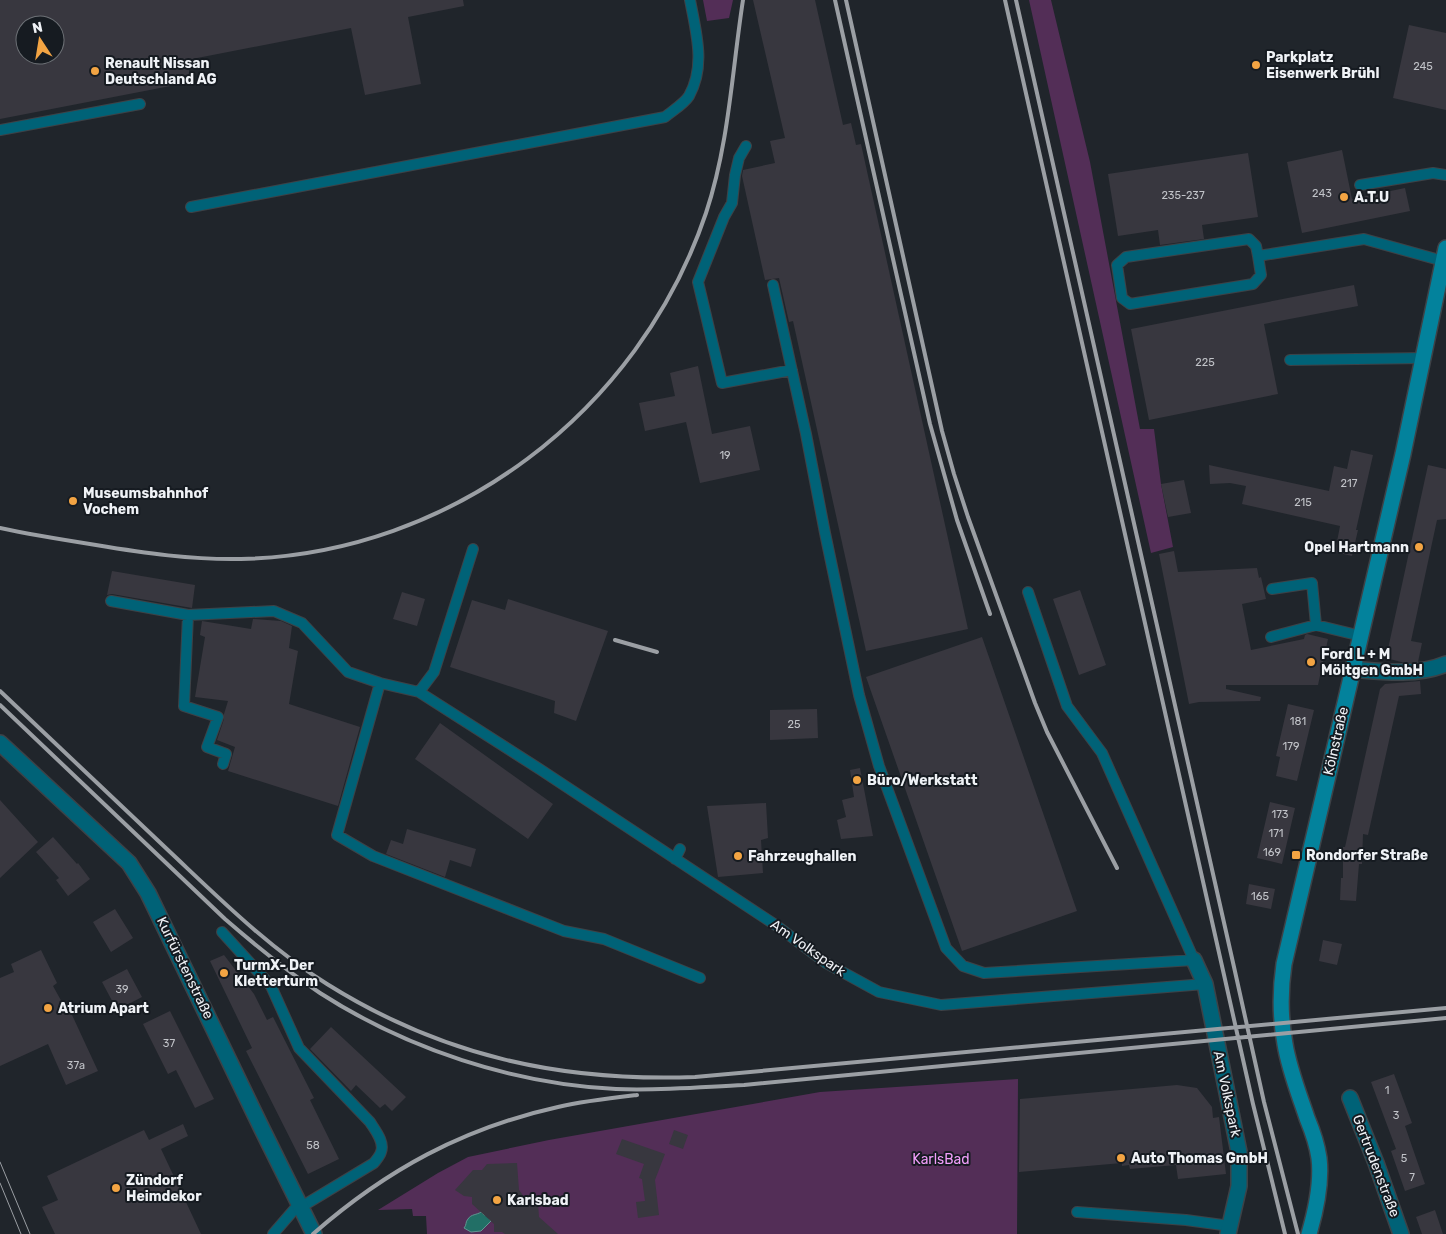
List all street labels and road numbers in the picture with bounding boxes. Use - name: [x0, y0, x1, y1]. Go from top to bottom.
- street label: Kölnstraße: [1320, 705, 1352, 777]
- street label: Kurfürstenstraße: [153, 914, 217, 1022]
- street label: Am Volkspark: [767, 916, 849, 981]
- street label: Am Volkspark: [1210, 1049, 1245, 1139]
- street label: Gertrudenstraße: [1349, 1112, 1403, 1220]

